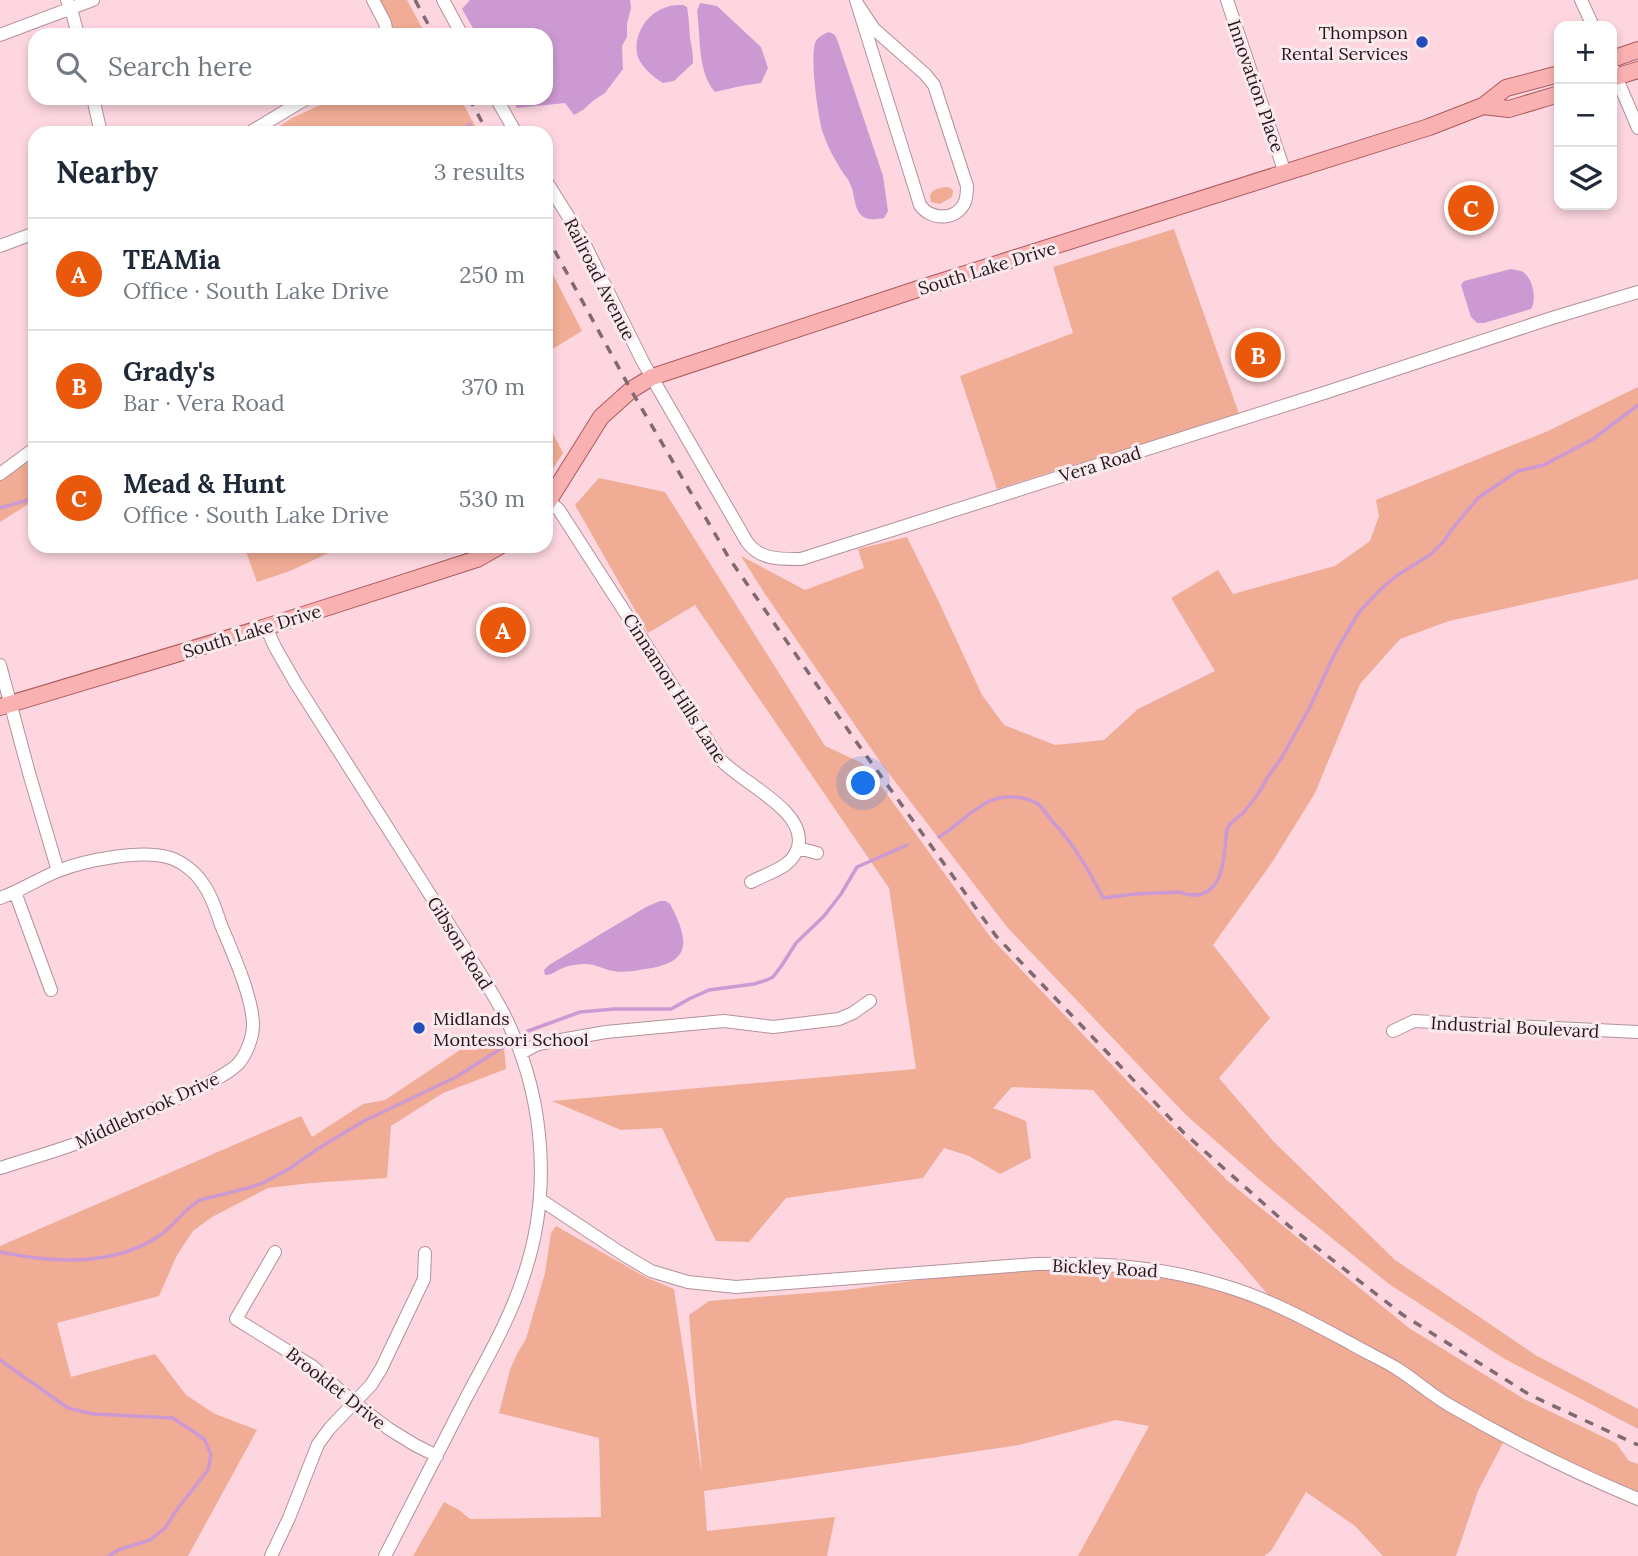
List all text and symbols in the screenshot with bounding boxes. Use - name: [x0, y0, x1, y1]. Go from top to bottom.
- street label: Innovation Place: [1223, 17, 1290, 156]
- place label: Thompson Rental Services: [1281, 21, 1408, 65]
- map controls: [1554, 21, 1617, 210]
- button: +: [1554, 21, 1617, 84]
- search box: [28, 28, 553, 105]
- marker: Thompson Rental Services: [1414, 34, 1430, 50]
- icon: search: [52, 48, 90, 86]
- text: Search here: [108, 50, 252, 83]
- button: −: [1554, 84, 1617, 147]
- button: layers: [1554, 147, 1617, 210]
- text: Nearby: [56, 153, 158, 191]
- text: 3 results: [434, 157, 525, 186]
- pin: C: [1448, 182, 1494, 234]
- street label: Railroad Avenue: [559, 214, 641, 344]
- street label: South Lake Drive: [915, 236, 1059, 300]
- text: TEAMia: [123, 243, 221, 276]
- text: A: [71, 260, 87, 289]
- text: 250 m: [459, 260, 525, 289]
- text: Office · South Lake Drive: [123, 276, 389, 305]
- pin: B: [1235, 329, 1281, 381]
- text: Grady's: [123, 355, 215, 388]
- text: B: [71, 372, 87, 401]
- text: 370 m: [461, 372, 525, 401]
- text: Bar · Vera Road: [123, 388, 285, 417]
- street label: Vera Road: [1055, 441, 1144, 488]
- text: Mead & Hunt: [123, 467, 285, 500]
- text: C: [71, 484, 87, 513]
- text: 530 m: [459, 484, 525, 513]
- text: Office · South Lake Drive: [123, 500, 389, 529]
- street label: South Lake Drive: [180, 599, 324, 663]
- pin: A: [480, 604, 526, 656]
- street label: Cinnamon Hills Lane: [618, 609, 732, 767]
- your location: [846, 766, 880, 800]
- street label: Gibson Road: [422, 892, 498, 994]
- place label: Midlands Montessori School: [433, 1007, 589, 1051]
- street label: Industrial Boulevard: [1430, 1011, 1600, 1043]
- marker: Midlands Montessori School: [411, 1020, 427, 1036]
- street label: Middlebrook Drive: [71, 1066, 223, 1153]
- street label: Bickley Road: [1052, 1254, 1159, 1282]
- street label: Brooklet Drive: [281, 1342, 391, 1434]

